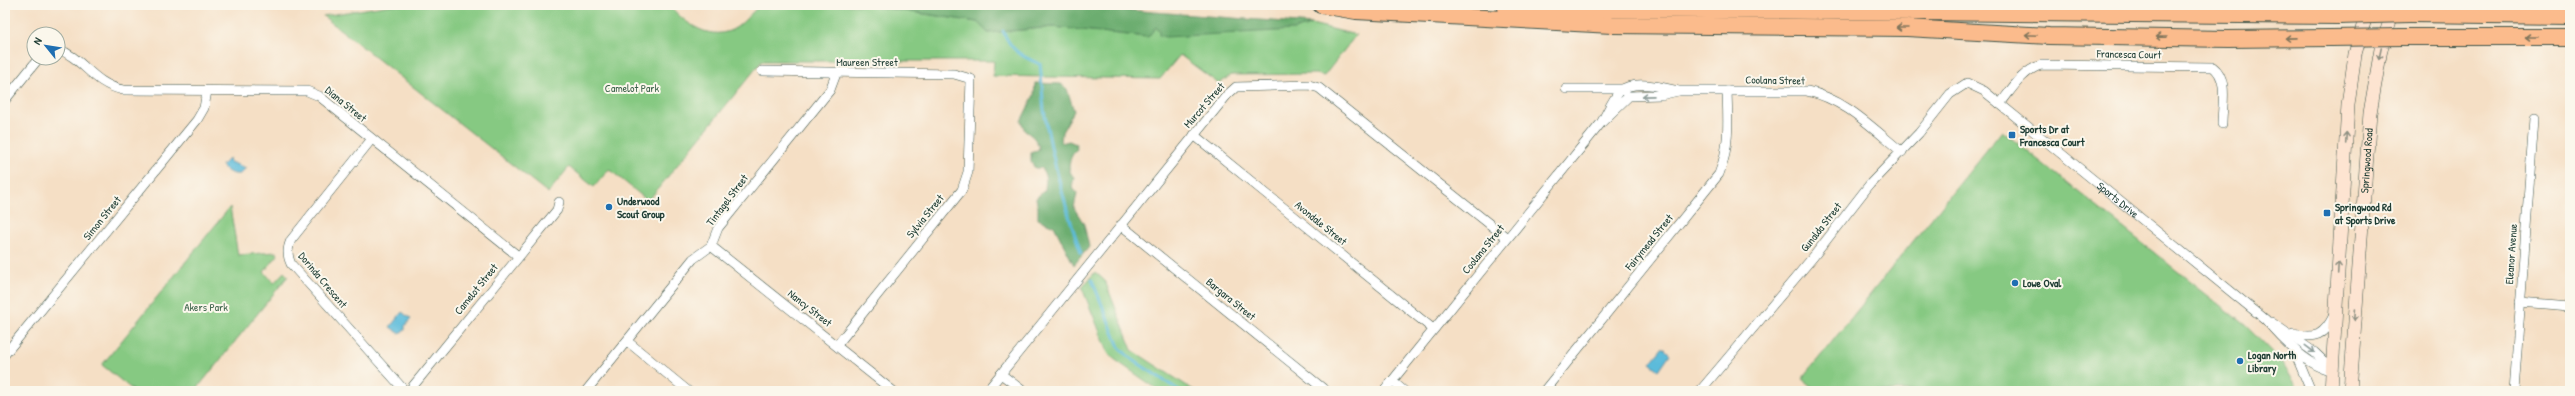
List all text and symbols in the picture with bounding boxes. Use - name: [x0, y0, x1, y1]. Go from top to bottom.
- one-way arrow: [1896, 24, 1909, 32]
- north arrow: [26, 26, 66, 66]
- one-way arrow: [2025, 31, 2038, 38]
- one-way arrow: [2525, 33, 2538, 41]
- one-way arrow: [2155, 34, 2168, 41]
- one-way arrow: [2285, 34, 2298, 42]
- text: N: [30, 35, 45, 47]
- street label: Francesca Court: [2096, 46, 2162, 62]
- one-way arrow: [2375, 47, 2383, 60]
- street label: Maureen Street: [836, 55, 898, 69]
- street label: Coolana Street: [1745, 72, 1805, 88]
- street label: Murcot Street: [1180, 79, 1228, 131]
- park label: Camelot Park: [605, 81, 660, 95]
- street label: Diana Street: [322, 83, 370, 125]
- one-way arrow: [1642, 92, 1655, 100]
- place label: Sports Dr at Francesca Court: [2019, 122, 2086, 149]
- street label: Springwood Road: [2357, 127, 2376, 194]
- marker: Sports Dr at Francesca Court: [2007, 130, 2017, 140]
- one-way arrow: [2342, 132, 2349, 145]
- street label: Tintagel Street: [703, 171, 751, 229]
- street label: Sports Drive: [2094, 179, 2142, 221]
- street label: Sylvia Street: [903, 191, 947, 241]
- street label: Simon Street: [80, 193, 124, 243]
- place label: Underwood Scout Group: [617, 194, 665, 222]
- street label: Avondale Street: [1292, 198, 1350, 248]
- street label: Gunalda Street: [1797, 199, 1845, 254]
- place label: Springwood Rd at Sports Drive: [2335, 200, 2396, 228]
- marker: Underwood Scout Group: [604, 202, 614, 212]
- marker: Springwood Rd at Sports Drive: [2322, 208, 2332, 218]
- street label: Fairymead Street: [1621, 211, 1676, 274]
- street label: Coolana Street: [1459, 221, 1507, 277]
- street label: Eleanor Avenue: [2502, 223, 2520, 285]
- street label: Dorinda Crescent: [296, 249, 351, 311]
- street label: Camelot Street: [451, 261, 501, 317]
- one-way arrow: [2335, 262, 2342, 275]
- street label: Bargara Street: [1203, 275, 1259, 323]
- place label: Lowe Oval: [2023, 276, 2062, 290]
- marker: Lowe Oval: [2010, 278, 2020, 288]
- street label: Nancy Street: [785, 286, 835, 330]
- park label: Akers Park: [184, 300, 228, 314]
- one-way arrow: [2352, 308, 2359, 321]
- one-way arrow: [2305, 345, 2316, 353]
- place label: Logan North Library: [2248, 348, 2297, 376]
- marker: Logan North Library: [2235, 356, 2245, 366]

